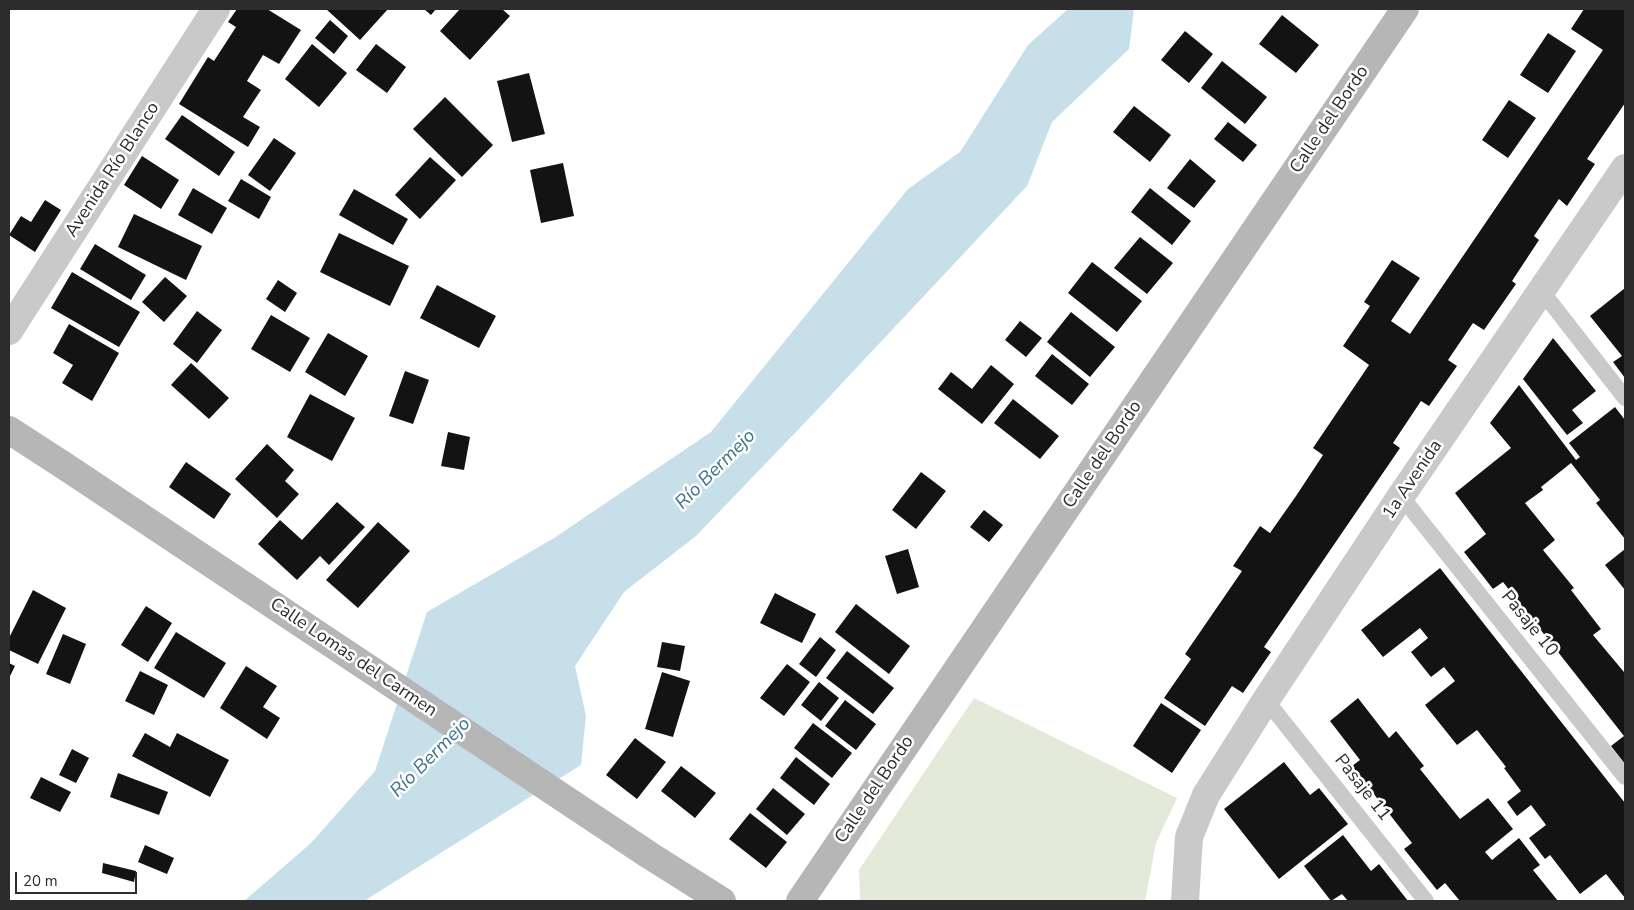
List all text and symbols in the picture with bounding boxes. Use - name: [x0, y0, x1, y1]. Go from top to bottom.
- street label: Calle del Bordo: [1286, 62, 1374, 178]
- street label: Avenida Río Blanco: [61, 98, 165, 242]
- street label: Calle del Bordo: [1059, 397, 1147, 513]
- water label: Río Bermejo: [671, 425, 761, 515]
- street label: 1a Avenida: [1379, 436, 1447, 524]
- street label: Pasaje 10: [1496, 587, 1562, 661]
- street label: Calle Lomas del Carmen: [265, 594, 441, 722]
- water label: Río Bermejo: [386, 713, 476, 803]
- street label: Calle del Bordo: [831, 732, 919, 848]
- street label: Pasaje 11: [1329, 750, 1395, 826]
- scale bar: [18, 862, 140, 894]
- text: 20 m: [23, 871, 58, 891]

